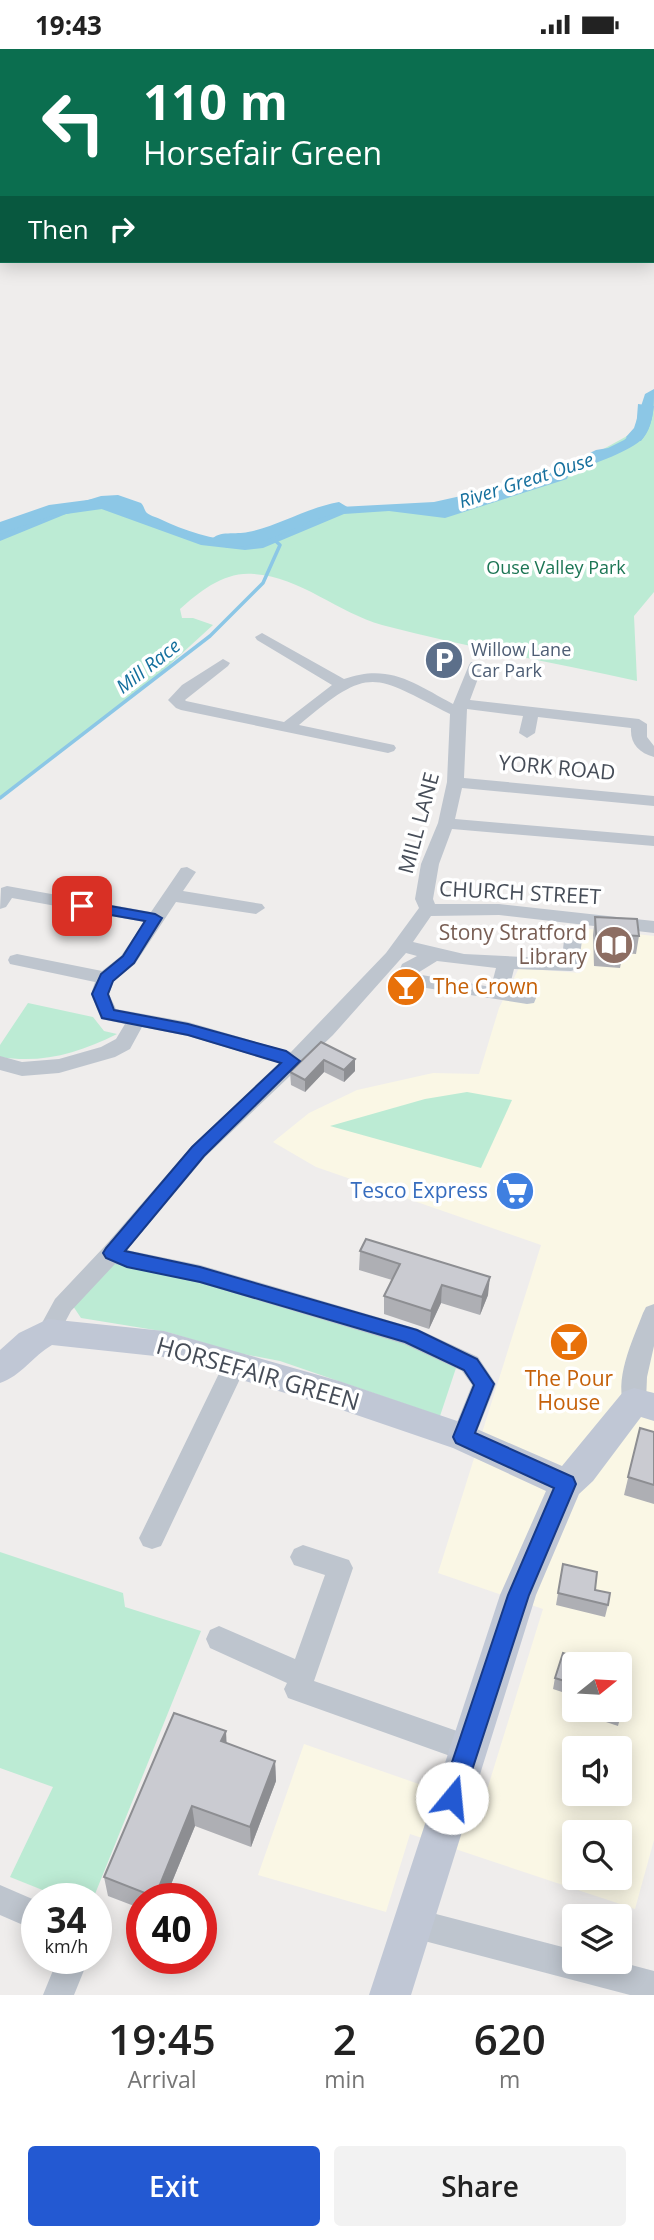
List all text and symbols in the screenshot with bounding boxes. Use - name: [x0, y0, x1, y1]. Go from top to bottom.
- text: 19:43: [35, 7, 102, 43]
- text: 110 m: [143, 68, 288, 134]
- icon: left: [28, 77, 119, 168]
- text: Horsefair Green: [143, 131, 382, 174]
- icon: right: [103, 210, 141, 248]
- text: Then: [28, 211, 89, 247]
- water label: River Great Ouse: [455, 446, 597, 514]
- park label: Ouse Valley Park: [486, 555, 626, 579]
- water label: Mill Race: [110, 633, 186, 699]
- place label: Willow Lane Car Park: [471, 637, 571, 682]
- parking icon: Willow Lane Car Park: [423, 639, 465, 681]
- street label: YORK ROAD: [498, 748, 617, 786]
- street label: MILL LANE: [391, 769, 445, 877]
- street label: CHURCH STREET: [438, 874, 602, 910]
- pin: [52, 876, 112, 936]
- icon: arrive: [63, 887, 101, 925]
- place label: Stony Stratford Library: [439, 918, 587, 970]
- library icon: Stony Stratford Library: [593, 924, 635, 966]
- bar icon: The Crown: [385, 966, 427, 1008]
- place label: The Crown: [433, 972, 538, 1000]
- supermarket icon: Tesco Express: [494, 1170, 536, 1212]
- place label: Tesco Express: [351, 1176, 488, 1204]
- bar icon: The Pour House: [548, 1321, 590, 1363]
- street label: HORSEFAIR GREEN: [153, 1328, 364, 1417]
- place label: The Pour House: [525, 1364, 614, 1416]
- north arrow: [562, 1652, 632, 1722]
- map controls: [562, 1652, 632, 1974]
- button: sound: [562, 1736, 632, 1806]
- position arrow: [415, 1761, 489, 1835]
- button: search: [562, 1820, 632, 1890]
- speed limit sign: 40: [126, 1883, 217, 1974]
- text: 34: [46, 1896, 87, 1943]
- button: layers: [562, 1904, 632, 1974]
- text: km/h: [45, 1934, 88, 1958]
- text: 19:45: [108, 2010, 216, 2067]
- text: 2: [333, 2010, 357, 2067]
- text: 620: [474, 2010, 546, 2067]
- text: Arrival: [127, 2063, 197, 2095]
- text: min: [324, 2063, 365, 2095]
- text: m: [499, 2063, 520, 2095]
- button: Exit: [28, 2146, 320, 2226]
- button: Share: [334, 2146, 626, 2226]

